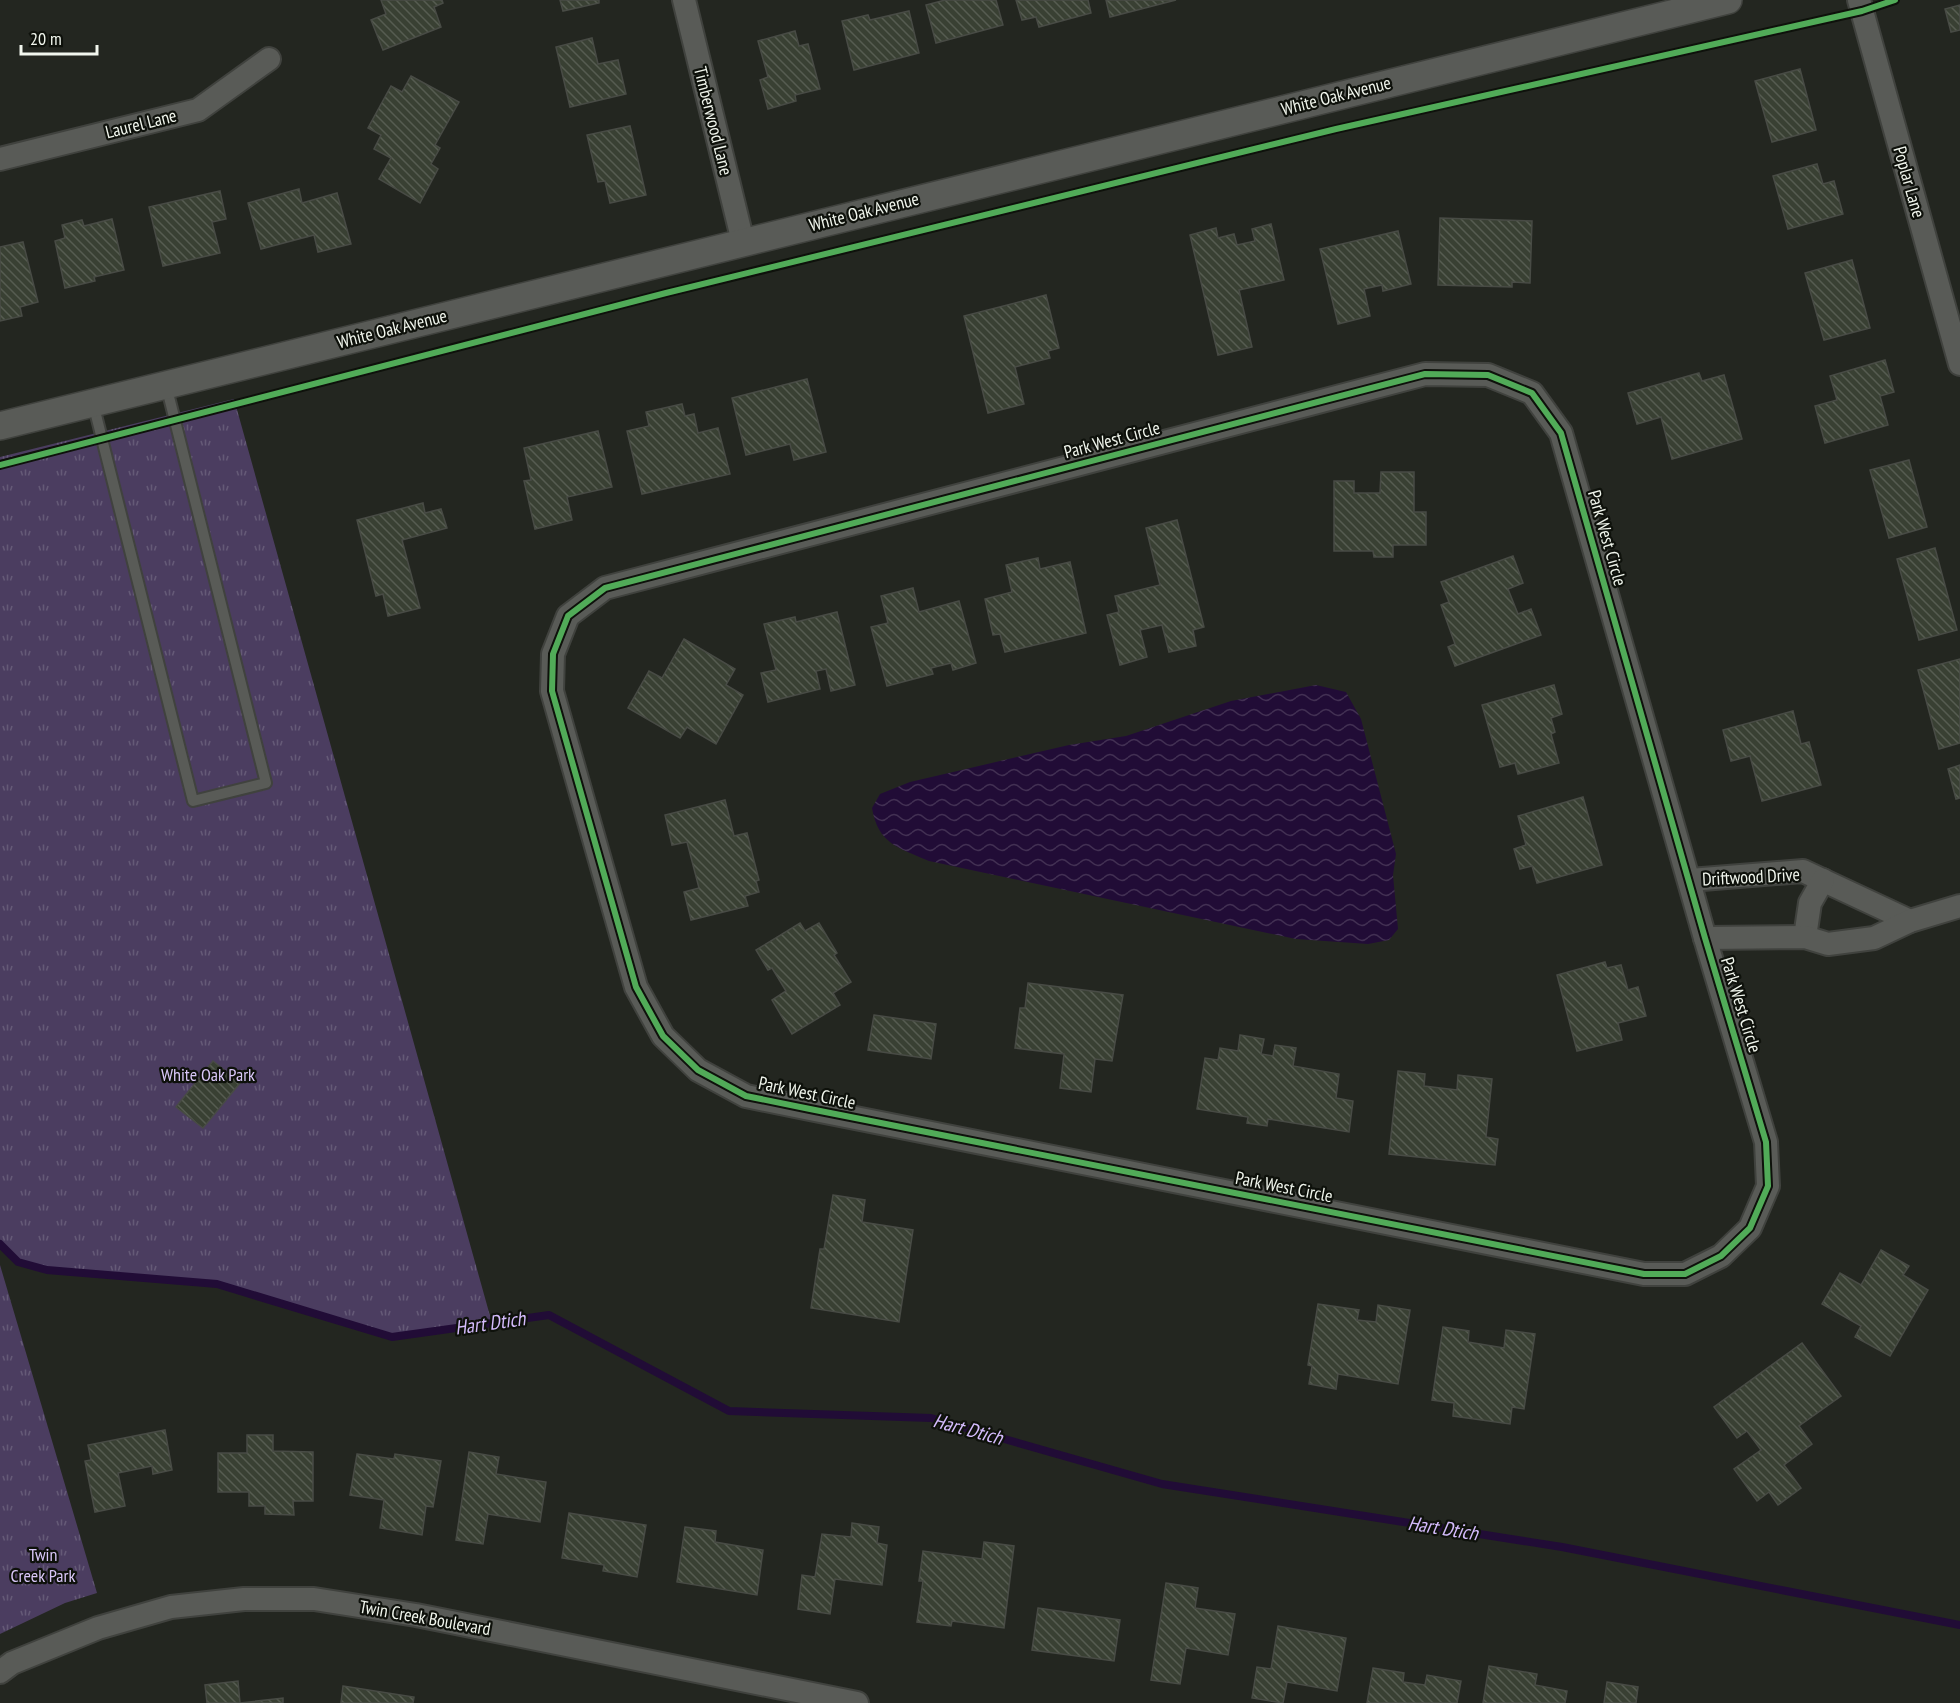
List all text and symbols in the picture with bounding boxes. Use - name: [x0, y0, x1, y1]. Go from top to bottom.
- scale bar: [21, 18, 98, 56]
- text: 20 m: [30, 27, 62, 50]
- street label: Timberwood Lane: [689, 64, 738, 178]
- street label: White Oak Avenue: [1279, 71, 1393, 120]
- street label: Laurel Lane: [103, 104, 179, 143]
- street label: Poplar Lane: [1888, 144, 1931, 220]
- street label: White Oak Avenue: [807, 187, 921, 236]
- street label: White Oak Avenue: [335, 304, 449, 353]
- street label: Park West Circle: [1061, 416, 1163, 463]
- street label: Park West Circle: [1583, 487, 1632, 588]
- street label: Driftwood Drive: [1701, 862, 1801, 891]
- street label: Park West Circle: [1716, 954, 1767, 1055]
- park label: White Oak Park: [161, 1063, 255, 1086]
- street label: Park West Circle: [756, 1071, 858, 1114]
- street label: Park West Circle: [1233, 1166, 1335, 1207]
- water label: Hart Dtich: [453, 1305, 528, 1341]
- water label: Hart Dtich: [930, 1407, 1007, 1451]
- water label: Hart Dtich: [1406, 1510, 1481, 1547]
- park label: Twin Creek Park: [11, 1543, 75, 1587]
- street label: Twin Creek Boulevard: [358, 1595, 492, 1640]

